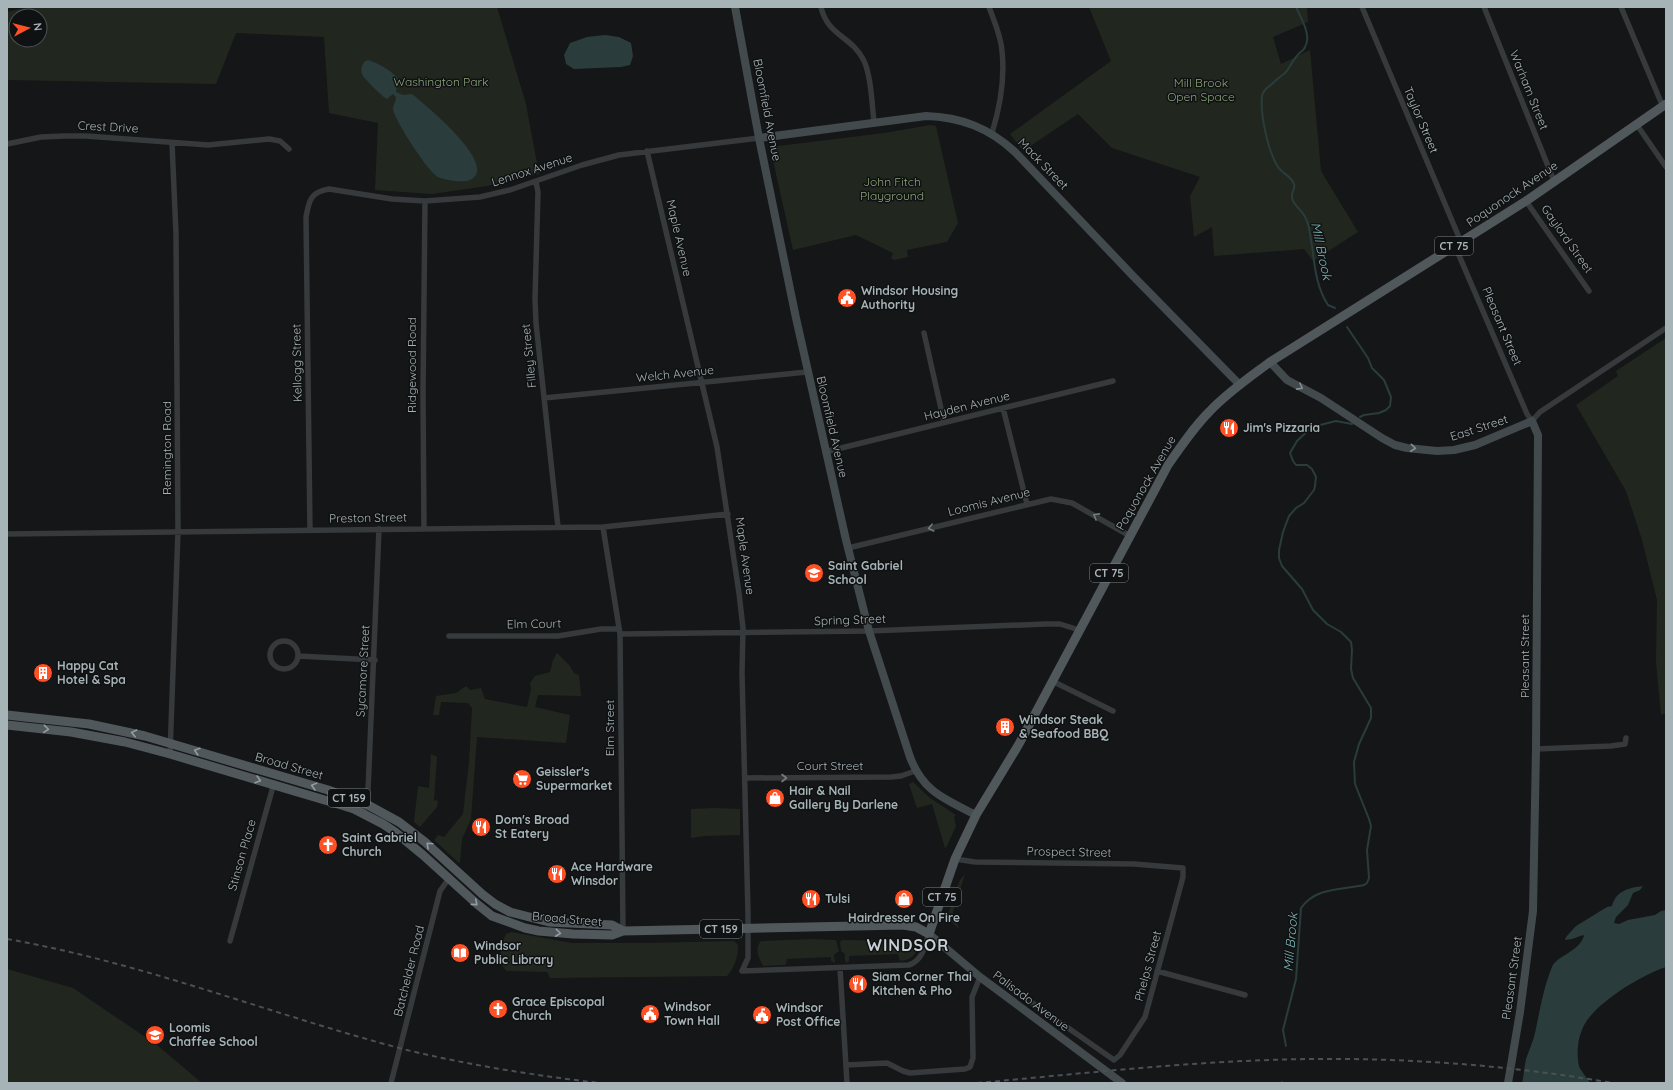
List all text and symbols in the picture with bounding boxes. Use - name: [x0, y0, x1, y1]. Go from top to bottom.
- north arrow: [8, 8, 48, 48]
- text: N: [30, 22, 45, 32]
- street label: Warham Street: [1507, 48, 1552, 132]
- street label: Bloomfield Avenue: [750, 58, 785, 162]
- park label: Washington Park: [393, 74, 489, 89]
- park label: Mill Brook Open Space: [1167, 75, 1235, 104]
- street label: Taylor Street: [1401, 84, 1442, 155]
- street label: Crest Drive: [77, 117, 139, 136]
- street label: Mack Street: [1015, 135, 1072, 193]
- street label: Lennox Avenue: [489, 149, 574, 190]
- street label: Poquonock Avenue: [1463, 157, 1560, 230]
- park label: John Fitch Playground: [860, 174, 924, 203]
- street label: Maple Avenue: [663, 198, 696, 278]
- street label: Gaylord Street: [1538, 202, 1597, 276]
- water label: Mill Brook: [1308, 221, 1336, 282]
- road number: CT 75: [1435, 237, 1473, 255]
- place label: Windsor Housing Authority: [861, 283, 958, 312]
- street label: Pleasant Street: [1479, 284, 1526, 367]
- public building icon: Windsor Housing Authority: [836, 287, 858, 309]
- street label: Ridgewood Road: [404, 317, 419, 413]
- street label: Filley Street: [518, 323, 539, 389]
- street label: Kellogg Street: [288, 324, 305, 402]
- street label: Welch Avenue: [635, 362, 715, 385]
- street label: Bloomfield Avenue: [814, 375, 852, 479]
- one-way arrow: [1296, 382, 1303, 389]
- street label: Hayden Avenue: [922, 388, 1012, 423]
- street label: Remington Road: [159, 401, 174, 495]
- street label: East Street: [1448, 411, 1510, 444]
- restaurant icon: Jim's Pizzaria: [1218, 417, 1240, 439]
- place label: Jim's Pizzaria: [1243, 420, 1320, 435]
- street label: Poquonock Avenue: [1112, 433, 1179, 533]
- one-way arrow: [1410, 444, 1416, 453]
- street label: Loomis Avenue: [946, 484, 1032, 519]
- street label: Preston Street: [329, 509, 407, 526]
- one-way arrow: [1093, 514, 1100, 521]
- street label: Maple Avenue: [733, 516, 758, 596]
- one-way arrow: [928, 523, 935, 532]
- place label: Saint Gabriel School: [828, 558, 903, 587]
- school or university icon: Saint Gabriel School: [803, 562, 825, 584]
- road number: CT 75: [1090, 564, 1128, 582]
- street label: Spring Street: [814, 611, 886, 628]
- street label: Pleasant Street: [1517, 614, 1532, 698]
- street label: Elm Court: [507, 616, 561, 631]
- street label: Sycamore Street: [353, 624, 372, 717]
- place label: Happy Cat Hotel & Spa: [57, 658, 126, 687]
- building icon: Happy Cat Hotel & Spa: [32, 662, 54, 684]
- street label: Elm Street: [602, 700, 617, 756]
- place label: Windsor Steak & Seafood BBQ: [1019, 712, 1109, 741]
- building icon: Windsor Steak & Seafood BBQ: [994, 716, 1016, 738]
- one-way arrow: [43, 724, 49, 733]
- one-way arrow: [131, 730, 137, 738]
- one-way arrow: [194, 747, 201, 756]
- street label: Broad Street: [253, 749, 325, 782]
- street label: Court Street: [797, 758, 863, 773]
- place label: Geissler's Supermarket: [536, 764, 612, 793]
- supermarket icon: Geissler's Supermarket: [511, 768, 533, 790]
- one-way arrow: [781, 773, 787, 782]
- one-way arrow: [255, 775, 262, 784]
- one-way arrow: [311, 782, 318, 791]
- place label: Hair & Nail Gallery By Darlene: [789, 783, 898, 812]
- shop icon: Hair & Nail Gallery By Darlene: [764, 787, 786, 809]
- road number: CT 159: [328, 789, 370, 807]
- place label: Dom's Broad St Eatery: [495, 812, 569, 841]
- restaurant icon: Dom's Broad St Eatery: [470, 816, 492, 838]
- street label: Stinson Place: [224, 817, 259, 892]
- place label: Saint Gabriel Church: [342, 830, 417, 859]
- church icon: Saint Gabriel Church: [317, 834, 339, 856]
- one-way arrow: [426, 843, 433, 850]
- street label: Prospect Street: [1026, 843, 1112, 860]
- place label: Ace Hardware Winsdor: [571, 859, 653, 888]
- restaurant icon: Ace Hardware Winsdor: [546, 863, 568, 885]
- restaurant icon: Tulsi: [800, 888, 822, 910]
- shop icon: Hairdresser On Fire: [893, 888, 915, 910]
- road number: CT 75: [923, 888, 961, 906]
- place label: Tulsi: [825, 891, 850, 906]
- one-way arrow: [471, 898, 478, 905]
- street label: Broad Street: [531, 908, 603, 929]
- place label: Hairdresser On Fire: [848, 910, 960, 925]
- water label: Mill Brook: [1279, 911, 1301, 972]
- road number: CT 159: [700, 920, 742, 938]
- street label: Batchelder Road: [390, 924, 427, 1018]
- one-way arrow: [555, 928, 561, 937]
- street label: Phelps Street: [1131, 929, 1164, 1003]
- district label: WINDSOR: [867, 935, 949, 955]
- street label: Pleasant Street: [1498, 935, 1525, 1021]
- place label: Windsor Public Library: [474, 938, 553, 967]
- library icon: Windsor Public Library: [449, 942, 471, 964]
- street label: Palisado Avenue: [990, 967, 1073, 1034]
- place label: Siam Corner Thai Kitchen & Pho: [872, 969, 972, 998]
- restaurant icon: Siam Corner Thai Kitchen & Pho: [847, 973, 869, 995]
- place label: Grace Episcopal Church: [512, 994, 605, 1023]
- church icon: Grace Episcopal Church: [487, 998, 509, 1020]
- place label: Windsor Town Hall: [664, 999, 720, 1028]
- place label: Windsor Post Office: [776, 1000, 840, 1029]
- public building icon: Windsor Town Hall: [639, 1003, 661, 1025]
- public building icon: Windsor Post Office: [751, 1004, 773, 1026]
- place label: Loomis Chaffee School: [169, 1020, 258, 1049]
- school or university icon: Loomis Chaffee School: [144, 1024, 166, 1046]

